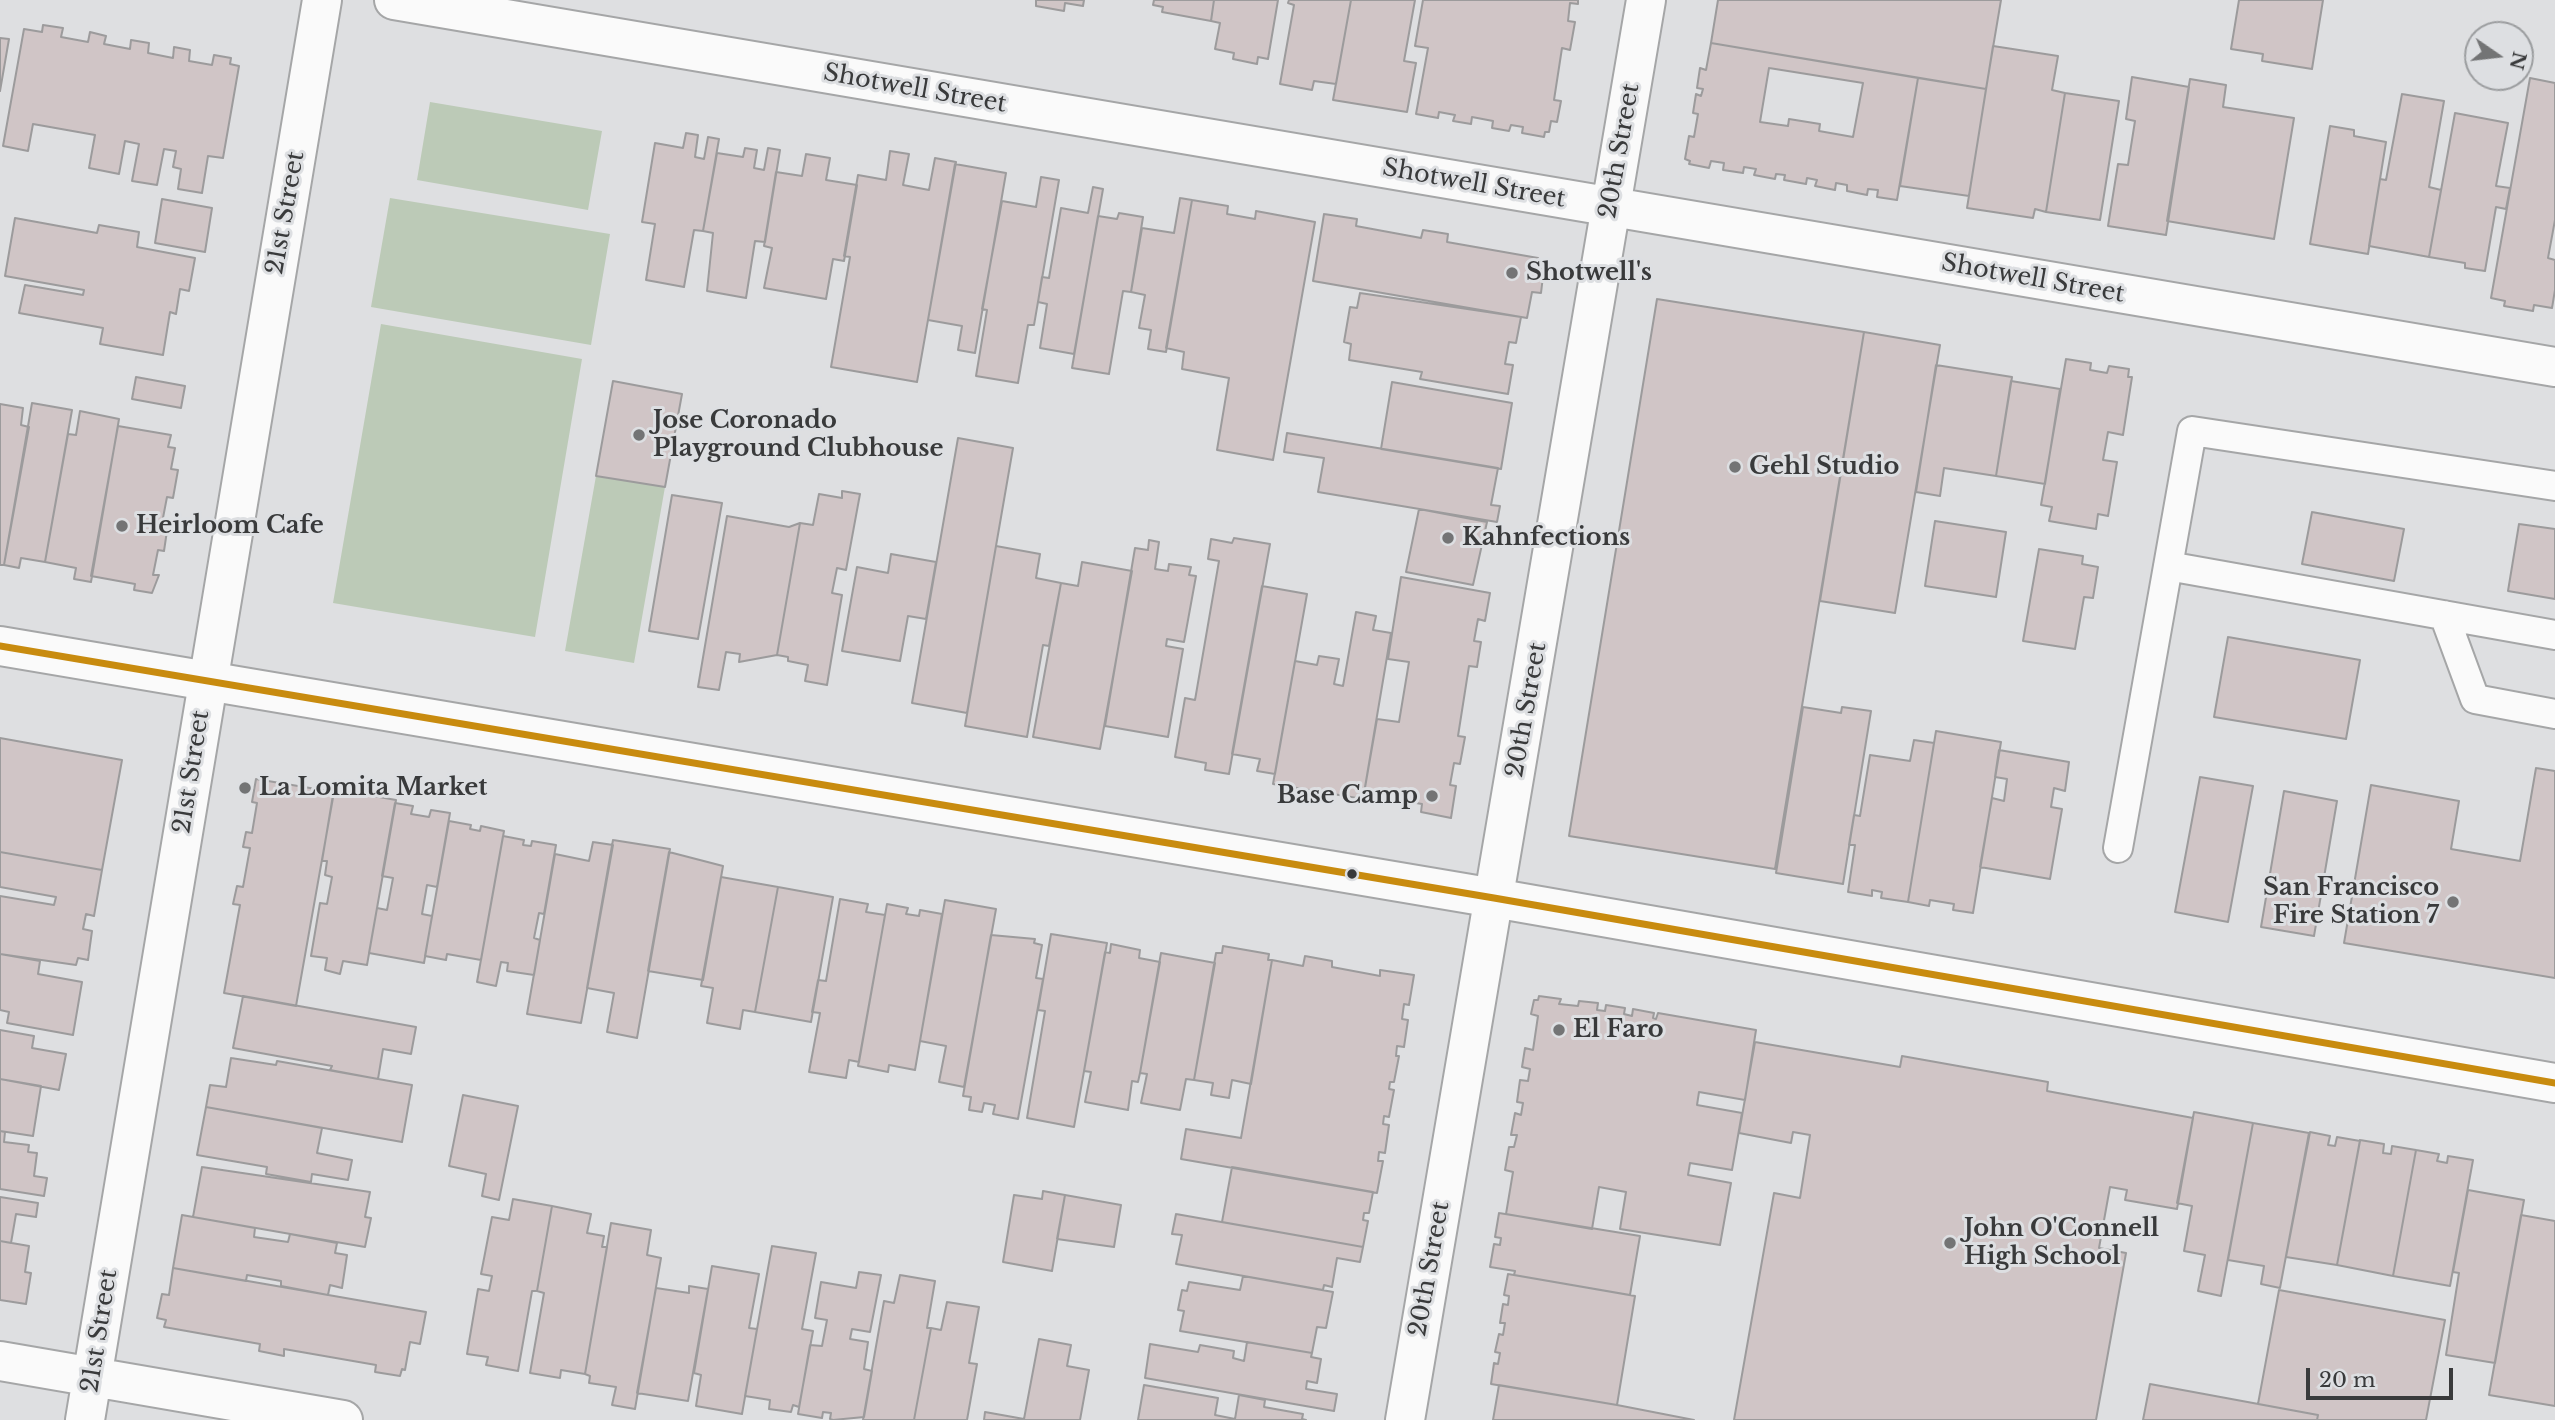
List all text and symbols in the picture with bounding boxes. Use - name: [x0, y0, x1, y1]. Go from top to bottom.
- north arrow: [2464, 21, 2534, 91]
- text: N: [2505, 49, 2531, 72]
- street label: Shotwell Street: [821, 59, 1009, 119]
- street label: 20th Street: [1594, 81, 1646, 221]
- street label: 21st Street: [261, 149, 311, 277]
- street label: Shotwell Street: [1380, 154, 1568, 214]
- street label: Shotwell Street: [1939, 249, 2127, 309]
- place label: Shotwell's: [1526, 259, 1652, 287]
- marker: Shotwell's: [1504, 265, 1520, 281]
- place label: Jose Coronado Playground Clubhouse: [653, 407, 944, 463]
- marker: Jose Coronado Playground Clubhouse: [631, 427, 647, 443]
- place label: Gehl Studio: [1749, 453, 1899, 481]
- marker: Gehl Studio: [1727, 459, 1743, 475]
- place label: Heirloom Cafe: [136, 512, 324, 540]
- marker: Heirloom Cafe: [114, 518, 130, 534]
- place label: Kahnfections: [1462, 524, 1630, 552]
- marker: Kahnfections: [1440, 530, 1456, 546]
- street label: 20th Street: [1501, 640, 1553, 780]
- street label: 21st Street: [168, 708, 216, 836]
- place label: La Lomita Market: [259, 774, 487, 802]
- marker: La Lomita Market: [237, 780, 253, 796]
- place label: Base Camp: [1277, 782, 1418, 810]
- marker: Base Camp: [1424, 788, 1440, 804]
- unlabelled marker: [1345, 867, 1359, 881]
- place label: San Francisco Fire Station 7: [2263, 874, 2439, 930]
- marker: San Francisco Fire Station 7: [2445, 894, 2461, 910]
- place label: El Faro: [1573, 1016, 1664, 1044]
- marker: El Faro: [1551, 1022, 1567, 1038]
- street label: 20th Street: [1404, 1199, 1456, 1339]
- place label: John O'Connell High School: [1964, 1215, 2159, 1271]
- marker: John O'Connell High School: [1942, 1235, 1958, 1251]
- street label: 21st Street: [76, 1267, 124, 1395]
- scale bar: [2310, 1354, 2457, 1398]
- text: 20 m: [2319, 1367, 2376, 1393]

